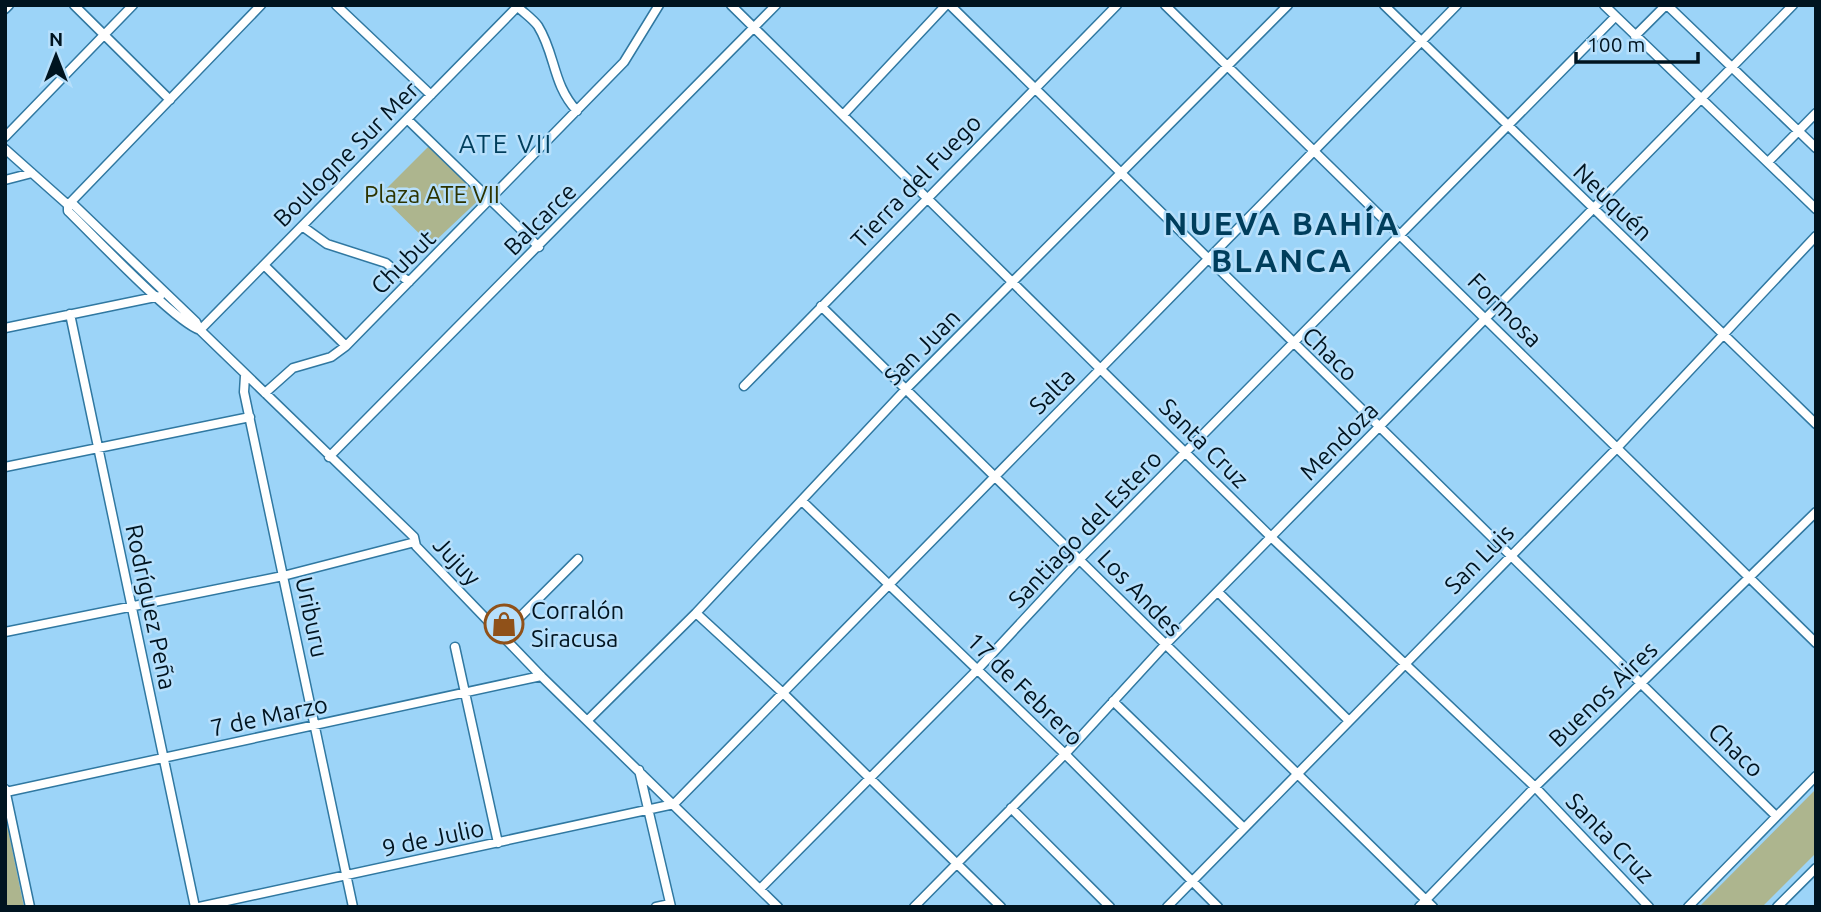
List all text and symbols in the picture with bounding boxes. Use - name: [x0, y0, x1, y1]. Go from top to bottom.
- north arrow: [21, 21, 91, 91]
- scale bar: [1576, 21, 1699, 65]
- text: N: [49, 28, 63, 50]
- text: 100 m: [1587, 32, 1645, 56]
- street label: Boulogne Sur Mer: [268, 76, 424, 232]
- street label: Tierra del Fuego: [845, 109, 987, 253]
- district label: ATE VII: [459, 129, 553, 158]
- street label: Neuquén: [1568, 158, 1658, 246]
- street label: Balcarce: [498, 177, 582, 261]
- park label: Plaza ATE VII: [364, 181, 500, 208]
- district label: NUEVA BAHÍA BLANCA: [1164, 204, 1400, 278]
- street label: Chubut: [365, 224, 441, 300]
- street label: Formosa: [1462, 267, 1548, 353]
- street label: San Juan: [879, 304, 965, 390]
- street label: Chaco: [1297, 321, 1363, 387]
- street label: Salta: [1024, 363, 1080, 419]
- street label: Santa Cruz: [1154, 393, 1254, 493]
- street label: Mendoza: [1294, 396, 1384, 486]
- street label: Santiago del Estero: [1003, 445, 1167, 613]
- street label: San Luis: [1439, 519, 1519, 599]
- street label: Rodríguez Peña: [120, 522, 182, 692]
- street label: Jujuy: [428, 531, 486, 591]
- street label: Los Andes: [1092, 544, 1188, 642]
- street label: Uriburu: [290, 574, 334, 660]
- place label: Corralón Siracusa: [531, 597, 624, 652]
- shop icon: Corralón Siracusa: [483, 603, 525, 645]
- street label: 17 de Febrero: [961, 627, 1089, 751]
- street label: Buenos Aires: [1543, 636, 1663, 752]
- street label: 7 de Marzo: [208, 690, 330, 742]
- street label: Chaco: [1703, 717, 1769, 783]
- street label: Santa Cruz: [1561, 787, 1659, 889]
- street label: 9 de Julio: [380, 814, 486, 862]

